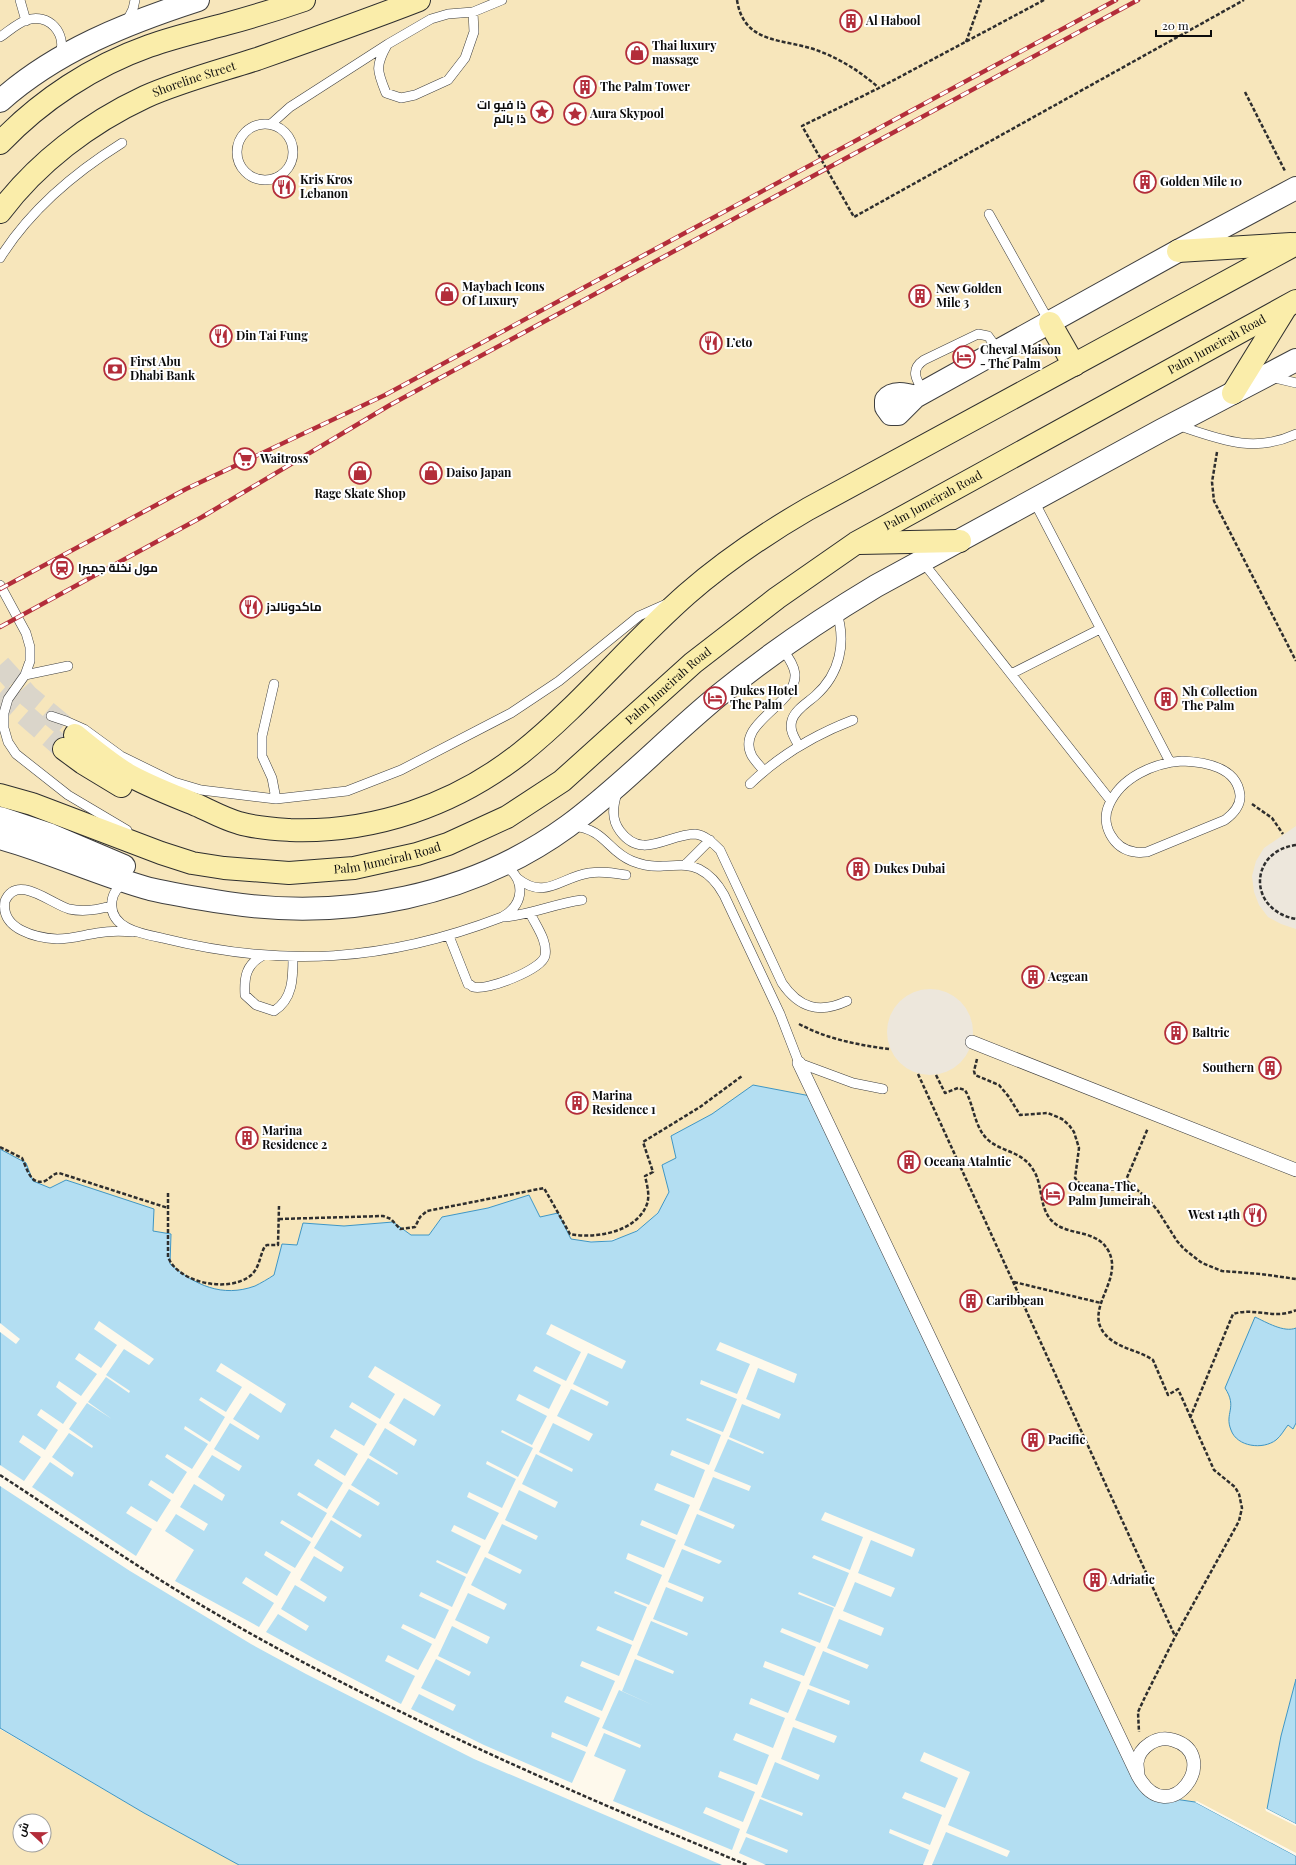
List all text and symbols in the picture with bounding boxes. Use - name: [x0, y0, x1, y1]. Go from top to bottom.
- building icon: Al Habool: [838, 8, 864, 34]
- place label: Al Habool: [865, 12, 921, 28]
- scale bar: [1156, 12, 1211, 38]
- text: 20 m: [1162, 17, 1189, 33]
- place label: Thai luxury massage: [652, 37, 717, 67]
- shop icon: Thai luxury massage: [624, 40, 650, 66]
- street label: Shoreline Street: [150, 57, 238, 100]
- building icon: The Palm Tower: [572, 74, 598, 100]
- place label: The Palm Tower: [600, 78, 690, 94]
- place label: ذا فيو ات ذا بالم: [477, 96, 526, 127]
- place icon: ذا فيو ات ذا بالم: [529, 99, 555, 125]
- place icon: Aura Skypool: [562, 101, 588, 127]
- place label: Aura Skypool: [589, 105, 664, 121]
- building icon: Golden Mile 10: [1132, 169, 1158, 195]
- place label: Kris Kros Lebanon: [300, 171, 353, 201]
- place label: Golden Mile 10: [1160, 173, 1242, 189]
- restaurant icon: Kris Kros Lebanon: [271, 174, 297, 200]
- place label: Maybach Icons Of Luxury: [462, 278, 545, 308]
- place label: New Golden Mile 3: [936, 280, 1002, 310]
- shop icon: Maybach Icons Of Luxury: [434, 281, 460, 307]
- building icon: New Golden Mile 3: [907, 283, 933, 309]
- street label: Palm Jumeirah Road: [1165, 310, 1268, 377]
- restaurant icon: Din Tai Fung: [208, 323, 234, 349]
- place label: Din Tai Fung: [236, 327, 308, 343]
- restaurant icon: L’eto: [698, 330, 724, 356]
- place label: L’eto: [726, 334, 752, 350]
- place label: Cheval Maison - The Palm: [980, 341, 1062, 371]
- hotel icon: Cheval Maison - The Palm: [951, 344, 977, 370]
- place label: First Abu Dhabi Bank: [130, 353, 196, 383]
- bank icon: First Abu Dhabi Bank: [102, 356, 128, 382]
- supermarket icon: Waitross: [232, 446, 258, 472]
- place label: Waitross: [259, 450, 309, 466]
- shop icon: Rage Skate Shop: [347, 460, 373, 486]
- shop icon: Daiso Japan: [418, 460, 444, 486]
- place label: Daiso Japan: [446, 464, 512, 480]
- street label: Palm Jumeirah Road: [881, 466, 984, 533]
- place label: Rage Skate Shop: [314, 485, 406, 501]
- station icon: مول نخلة جميرا: [49, 555, 75, 581]
- place label: مول نخلة جميرا: [78, 559, 158, 576]
- restaurant icon: ماكدونالدز: [238, 594, 264, 620]
- place label: ماكدونالدز: [265, 598, 322, 615]
- street label: Palm Jumeirah Road: [621, 643, 714, 727]
- place label: Dukes Hotel The Palm: [730, 682, 798, 712]
- place label: Nh Collection The Palm: [1182, 683, 1258, 713]
- hotel icon: Dukes Hotel The Palm: [702, 685, 728, 711]
- building icon: Nh Collection The Palm: [1153, 686, 1179, 712]
- street label: Palm Jumeirah Road: [333, 838, 443, 877]
- building icon: Dukes Dubai: [845, 856, 871, 882]
- place label: Dukes Dubai: [874, 860, 946, 876]
- building icon: Aegean: [1020, 964, 1046, 990]
- place label: Aegean: [1047, 968, 1089, 984]
- building icon: Baltric: [1163, 1020, 1189, 1046]
- place label: Baltric: [1192, 1024, 1230, 1040]
- building icon: Southern: [1257, 1055, 1283, 1081]
- place label: Southern: [1202, 1059, 1255, 1075]
- place label: Marina Residence 1: [592, 1087, 656, 1117]
- building icon: Marina Residence 1: [564, 1090, 590, 1116]
- place label: Marina Residence 2: [262, 1122, 327, 1152]
- building icon: Marina Residence 2: [234, 1125, 260, 1151]
- building icon: Oceana Atalntic: [896, 1149, 922, 1175]
- place label: Oceana Atalntic: [924, 1153, 1011, 1169]
- place label: Oceana-The Palm Jumeirah: [1068, 1178, 1151, 1208]
- hotel icon: Oceana-The Palm Jumeirah: [1040, 1181, 1066, 1207]
- restaurant icon: West 14th: [1242, 1202, 1268, 1228]
- place label: West 14th: [1187, 1206, 1241, 1222]
- building icon: Caribbean: [958, 1288, 984, 1314]
- place label: Caribbean: [986, 1292, 1044, 1308]
- building icon: Pacific: [1020, 1427, 1046, 1453]
- place label: Pacific: [1048, 1431, 1085, 1447]
- building icon: Adriatic: [1082, 1567, 1108, 1593]
- place label: Adriatic: [1109, 1571, 1155, 1587]
- north arrow: [12, 1813, 52, 1853]
- text: ش: [13, 1820, 32, 1838]

